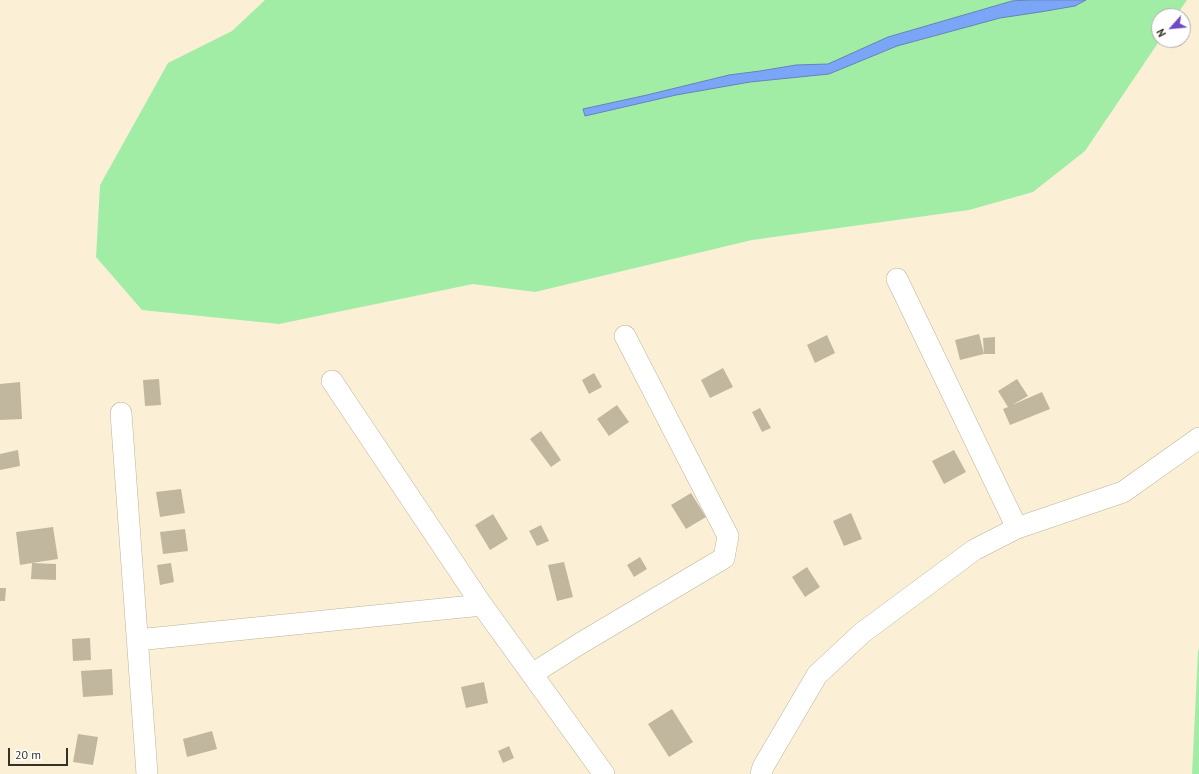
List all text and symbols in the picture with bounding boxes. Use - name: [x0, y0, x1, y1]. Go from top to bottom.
- north arrow: [1151, 8, 1191, 48]
- text: N: [1153, 27, 1169, 39]
- scale bar: [10, 740, 70, 766]
- text: 20 m: [15, 747, 41, 762]

